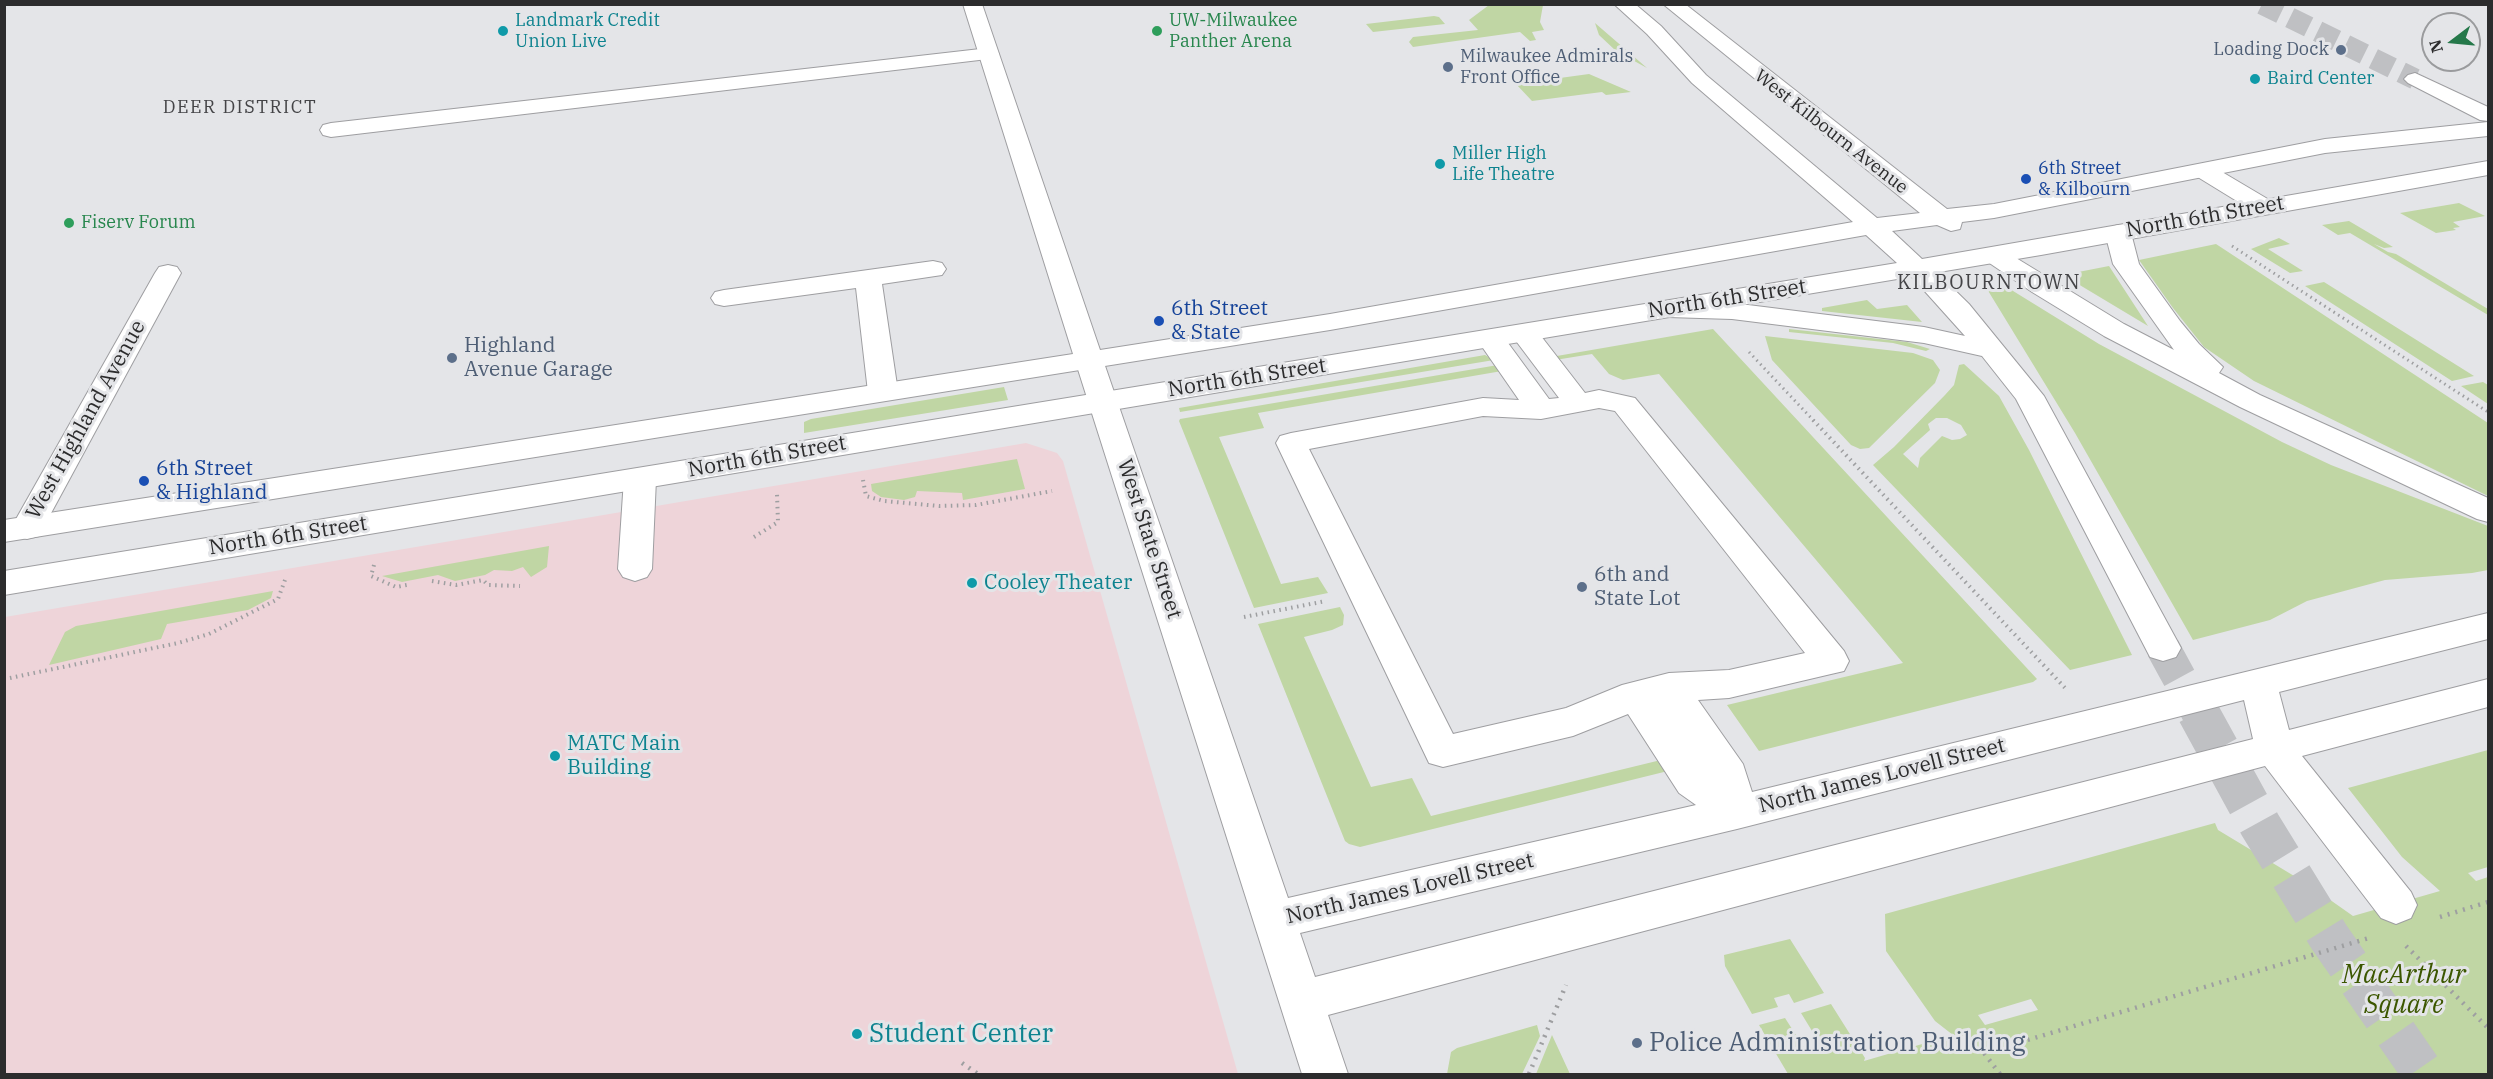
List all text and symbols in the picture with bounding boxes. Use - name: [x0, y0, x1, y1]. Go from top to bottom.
- place label: Landmark Credit Union Live: [515, 10, 660, 52]
- place label: UW-Milwaukee Panther Arena: [1169, 10, 1297, 52]
- north arrow: [2421, 12, 2481, 72]
- marker: Landmark Credit Union Live: [496, 24, 510, 38]
- marker: UW-Milwaukee Panther Arena: [1150, 24, 1164, 38]
- text: N: [2424, 38, 2447, 55]
- place label: Loading Dock: [2213, 39, 2329, 61]
- marker: Loading Dock: [2334, 43, 2348, 57]
- place label: Milwaukee Admirals Front Office: [1460, 46, 1633, 88]
- marker: Milwaukee Admirals Front Office: [1441, 60, 1455, 74]
- street label: West Kilbourn Avenue: [1750, 65, 1912, 199]
- place label: Baird Center: [2267, 68, 2374, 90]
- marker: Baird Center: [2248, 72, 2262, 86]
- district label: DEER DISTRICT: [163, 97, 317, 119]
- place label: Miller High Life Theatre: [1452, 143, 1555, 186]
- marker: Miller High Life Theatre: [1433, 157, 1447, 171]
- place label: 6th Street & Kilbourn: [2038, 158, 2130, 201]
- marker: 6th Street & Kilbourn: [2019, 172, 2033, 186]
- street label: North 6th Street: [2124, 191, 2286, 243]
- place label: Fiserv Forum: [81, 212, 196, 234]
- marker: Fiserv Forum: [62, 216, 76, 230]
- district label: KILBOURNTOWN: [1897, 271, 2081, 295]
- street label: North 6th Street: [1646, 274, 1808, 324]
- place label: 6th Street & State: [1171, 296, 1268, 346]
- marker: 6th Street & State: [1152, 314, 1166, 328]
- street label: West Highland Avenue: [21, 316, 151, 524]
- place label: Highland Avenue Garage: [464, 333, 613, 383]
- marker: Highland Avenue Garage: [445, 351, 459, 365]
- street label: North 6th Street: [1166, 353, 1328, 403]
- street label: North 6th Street: [686, 431, 848, 483]
- place label: 6th Street & Highland: [156, 456, 267, 506]
- street label: West State Street: [1111, 456, 1187, 622]
- marker: 6th Street & Highland: [137, 474, 151, 488]
- street label: North 6th Street: [207, 511, 369, 561]
- place label: 6th and State Lot: [1594, 562, 1680, 612]
- place label: Cooley Theater: [984, 570, 1132, 596]
- marker: Cooley Theater: [965, 576, 979, 590]
- marker: 6th and State Lot: [1575, 580, 1589, 594]
- place label: MATC Main Building: [567, 731, 680, 781]
- street label: North James Lovell Street: [1756, 733, 2008, 819]
- marker: MATC Main Building: [548, 749, 562, 763]
- street label: North James Lovell Street: [1284, 848, 1536, 930]
- park label: MacArthur Square: [2342, 959, 2466, 1020]
- place label: Student Center: [869, 1018, 1053, 1050]
- marker: Student Center: [850, 1027, 864, 1041]
- place label: Police Administration Building: [1649, 1027, 2026, 1059]
- marker: Police Administration Building: [1630, 1036, 1644, 1050]

